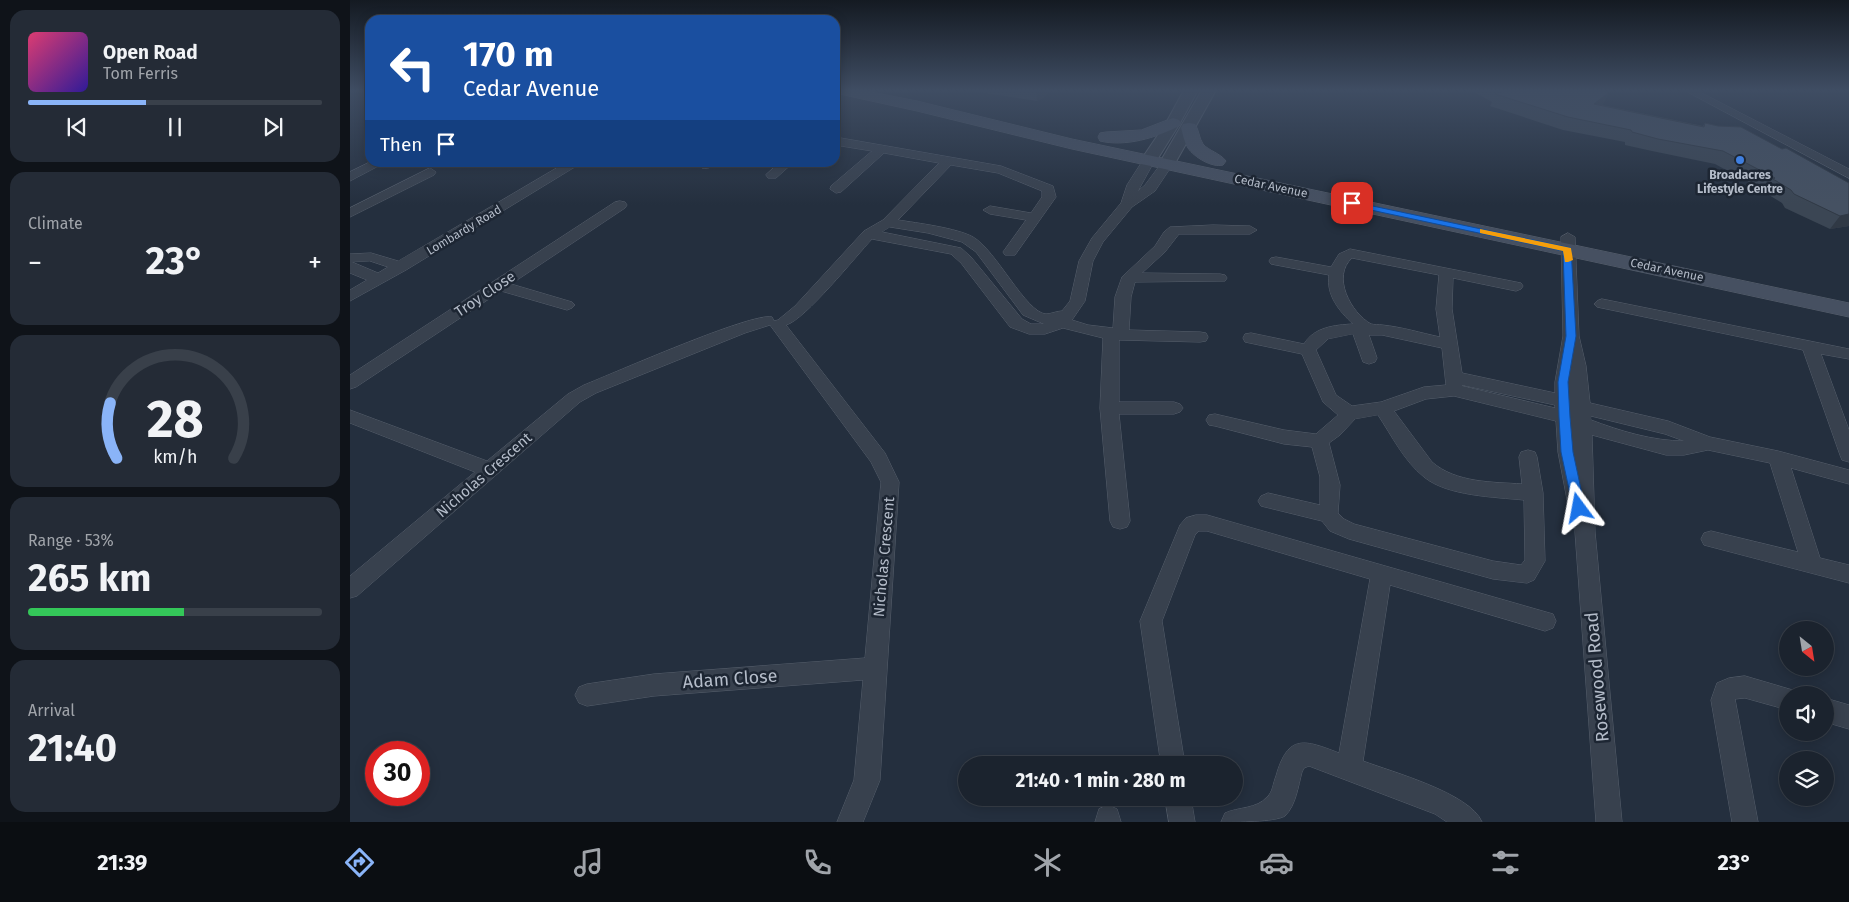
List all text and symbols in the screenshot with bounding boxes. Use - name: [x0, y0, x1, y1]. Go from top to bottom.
- text: 170 m: [463, 33, 554, 75]
- icon: left: [380, 35, 445, 100]
- text: Open Road: [103, 41, 198, 64]
- text: Tom Ferris: [103, 64, 178, 83]
- text: Cedar Avenue: [463, 75, 599, 102]
- icon: previous: [63, 113, 91, 141]
- icon: pause: [161, 113, 189, 141]
- icon: next: [259, 113, 287, 141]
- icon: arrive: [432, 130, 460, 158]
- text: Then: [380, 133, 422, 156]
- marker: Broadacres Lifestyle Centre: [1734, 154, 1746, 166]
- place label: Broadacres Lifestyle Centre: [1697, 168, 1783, 196]
- street label: Cedar Avenue: [1233, 171, 1309, 201]
- pin: [1331, 182, 1373, 224]
- icon: arrive: [1338, 189, 1366, 217]
- street label: Lombardy Road: [424, 202, 504, 258]
- text: Climate: [28, 214, 83, 233]
- text: 23°: [146, 238, 205, 284]
- text: −: [28, 246, 42, 279]
- text: +: [308, 246, 322, 279]
- street label: Cedar Avenue: [1629, 255, 1705, 285]
- street label: Troy Close: [451, 267, 519, 321]
- text: 28: [146, 388, 204, 451]
- street label: Nicholas Crescent: [433, 428, 536, 521]
- text: km/h: [153, 446, 197, 468]
- position arrow: [1552, 481, 1604, 533]
- street label: Nicholas Crescent: [870, 496, 898, 618]
- text: Range · 53%: [28, 531, 114, 550]
- text: 265 km: [28, 555, 151, 601]
- street label: Rosewood Road: [1580, 611, 1614, 743]
- north arrow: [1779, 621, 1834, 676]
- map controls: [1779, 621, 1834, 806]
- street label: Adam Close: [682, 665, 778, 693]
- button: sound: [1779, 686, 1834, 741]
- text: Arrival: [28, 701, 75, 720]
- text: 21:40: [28, 725, 117, 771]
- speed limit sign: 30: [365, 741, 430, 806]
- button: layers: [1779, 751, 1834, 806]
- text: 21:40 · 1 min · 280 m: [1016, 769, 1185, 792]
- icon: directions: [342, 845, 377, 880]
- icon: music: [571, 845, 606, 880]
- icon: phone: [800, 845, 835, 880]
- icon: climate: [1030, 845, 1065, 880]
- icon: car: [1259, 845, 1294, 880]
- icon: filters: [1488, 845, 1523, 880]
- text: 21:39: [97, 849, 147, 876]
- text: 23°: [1718, 849, 1752, 876]

